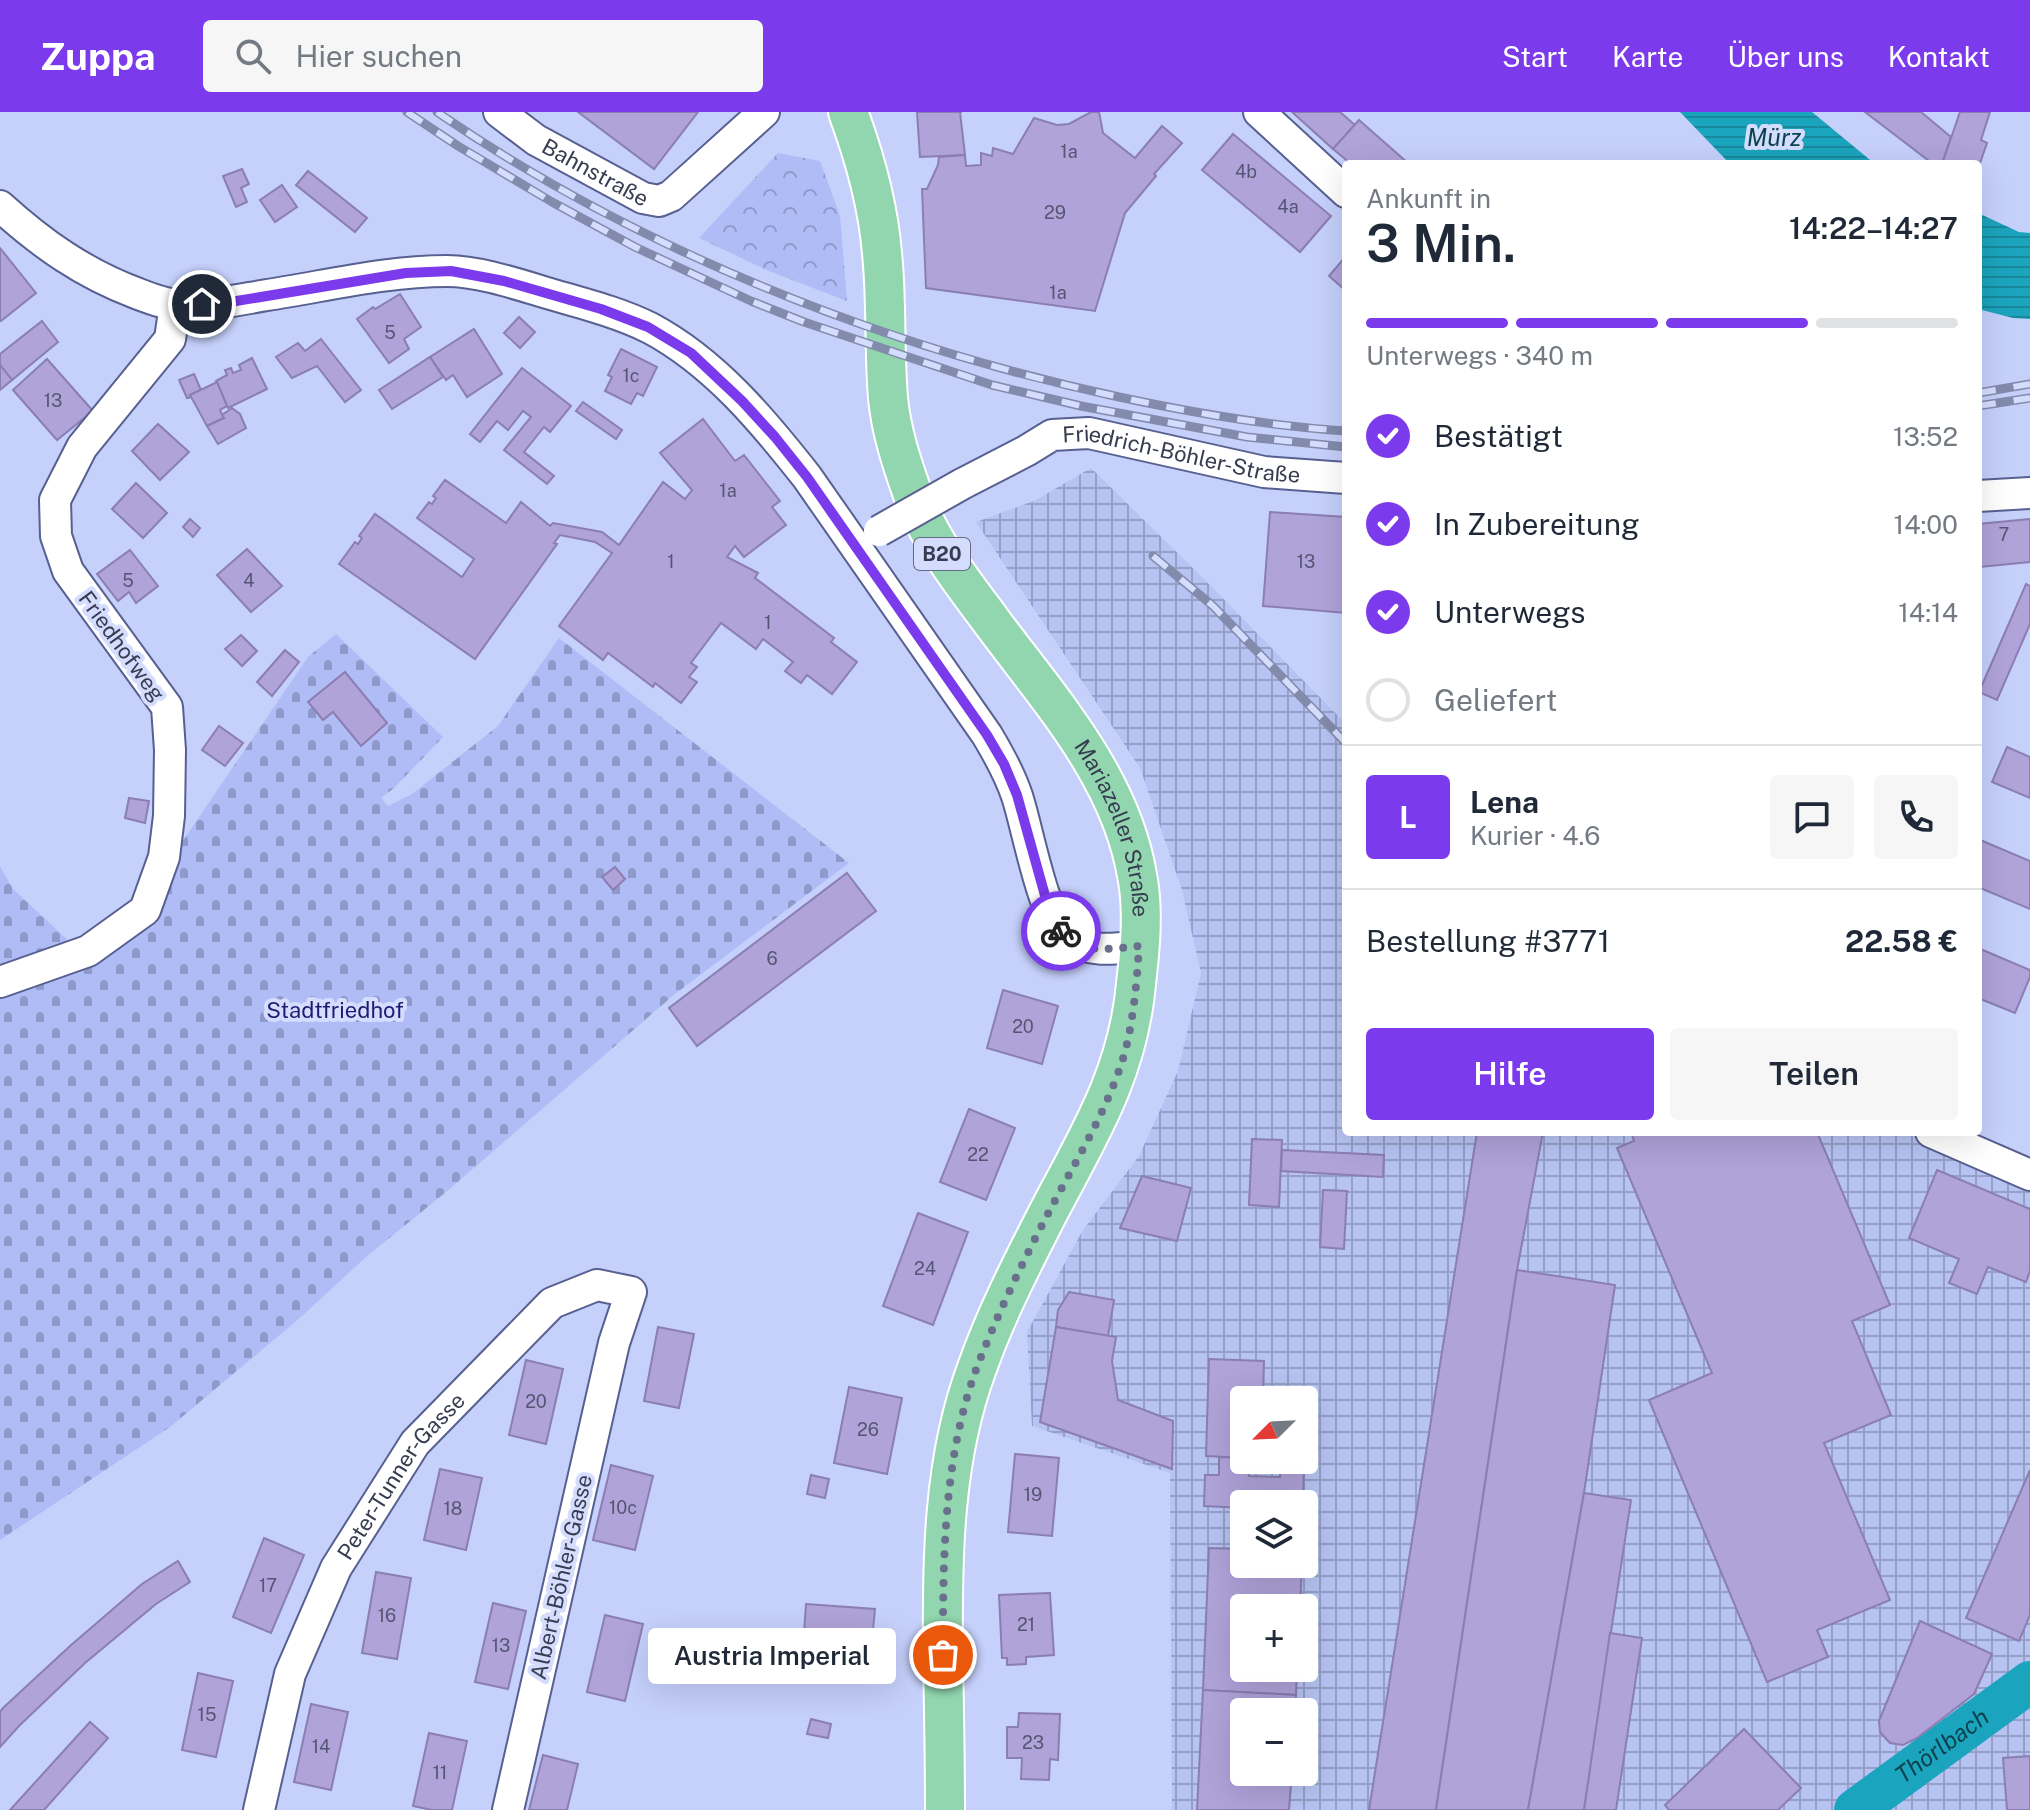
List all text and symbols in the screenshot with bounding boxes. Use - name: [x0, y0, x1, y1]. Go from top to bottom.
- search box: [203, 20, 763, 92]
- text: Zuppa: [40, 34, 155, 79]
- icon: search: [231, 34, 275, 78]
- text: Hier suchen: [295, 38, 462, 74]
- text: Start: [1502, 40, 1568, 73]
- text: Karte: [1612, 40, 1683, 73]
- text: Über uns: [1727, 40, 1844, 73]
- text: Kontakt: [1888, 40, 1990, 73]
- water label: Mürz: [1747, 123, 1802, 151]
- street label: Bahnstraße: [538, 133, 653, 212]
- house number: 1a: [1060, 141, 1078, 162]
- house number: 4b: [1235, 161, 1257, 182]
- text: Ankunft in: [1366, 183, 1491, 214]
- house number: 4a: [1277, 196, 1299, 217]
- house number: 29: [1044, 202, 1066, 223]
- text: 14:22–14:27: [1789, 210, 1958, 246]
- text: 3 Min.: [1366, 213, 1516, 274]
- pin: [168, 270, 236, 338]
- icon: home: [180, 282, 224, 326]
- house number: 1a: [1049, 282, 1067, 303]
- house number: 5: [384, 322, 396, 343]
- text: Unterwegs · 340 m: [1366, 340, 1593, 371]
- house number: 1c: [622, 365, 640, 386]
- house number: 13: [44, 390, 62, 411]
- icon: check: [1366, 414, 1410, 458]
- text: Bestätigt: [1434, 418, 1563, 454]
- street label: Friedrich-Böhler-Straße: [1062, 420, 1301, 488]
- text: 13:52: [1893, 421, 1958, 452]
- house number: 1a: [719, 480, 737, 501]
- icon: check: [1366, 502, 1410, 546]
- text: In Zubereitung: [1434, 506, 1640, 542]
- text: 14:00: [1894, 509, 1958, 540]
- house number: 7: [1999, 524, 2009, 545]
- road number: B20: [914, 538, 970, 570]
- house number: 1: [667, 551, 675, 572]
- house number: 13: [1297, 551, 1315, 572]
- house number: 5: [122, 570, 134, 591]
- house number: 4: [243, 570, 255, 591]
- street label: Friedhofweg: [73, 586, 171, 706]
- icon: check: [1366, 590, 1410, 634]
- text: Unterwegs: [1434, 594, 1585, 630]
- text: 14:14: [1898, 597, 1958, 628]
- house number: 1: [764, 612, 772, 633]
- text: Geliefert: [1434, 682, 1557, 718]
- street label: Mariazeller Straße: [1069, 735, 1154, 917]
- button: chat: [1770, 775, 1854, 859]
- button: phone: [1874, 775, 1958, 859]
- text: Lena: [1470, 784, 1539, 820]
- text: L: [1399, 799, 1417, 835]
- text: Kurier · 4.6: [1470, 820, 1601, 851]
- courier: [1021, 891, 1101, 971]
- icon: bike: [1039, 909, 1083, 953]
- text: Bestellung #3771: [1366, 923, 1610, 959]
- text: 22.58 €: [1845, 923, 1958, 959]
- house number: 6: [766, 948, 778, 969]
- park label: Stadtfriedhof: [266, 997, 404, 1023]
- house number: 20: [1012, 1016, 1034, 1037]
- button: Hilfe: [1366, 1028, 1654, 1120]
- button: Teilen: [1670, 1028, 1958, 1120]
- house number: 22: [967, 1144, 989, 1165]
- house number: 24: [914, 1258, 936, 1279]
- north arrow: [1230, 1386, 1318, 1474]
- map controls: [1230, 1386, 1318, 1786]
- street label: Peter-Tunner-Gasse: [332, 1387, 470, 1564]
- house number: 20: [525, 1391, 547, 1412]
- house number: 26: [857, 1419, 879, 1440]
- street label: Albert-Böhler-Gasse: [525, 1472, 597, 1682]
- house number: 19: [1024, 1484, 1042, 1505]
- button: layers: [1230, 1490, 1318, 1578]
- house number: 10c: [609, 1497, 637, 1518]
- house number: 18: [444, 1498, 462, 1519]
- house number: 17: [259, 1575, 277, 1596]
- button: +: [1230, 1594, 1318, 1682]
- house number: 16: [378, 1605, 396, 1626]
- house number: 21: [1017, 1614, 1035, 1635]
- pin: [909, 1621, 977, 1689]
- callout: Austria Imperial: [647, 1627, 895, 1683]
- icon: bag: [921, 1633, 965, 1677]
- house number: 13: [492, 1635, 510, 1656]
- text: Austria Imperial: [674, 1640, 870, 1671]
- button: −: [1230, 1698, 1318, 1786]
- water label: Thörlbach: [1889, 1702, 1994, 1789]
- house number: 15: [198, 1704, 216, 1725]
- house number: 23: [1022, 1732, 1044, 1753]
- house number: 14: [312, 1736, 330, 1757]
- house number: 11: [433, 1762, 447, 1783]

